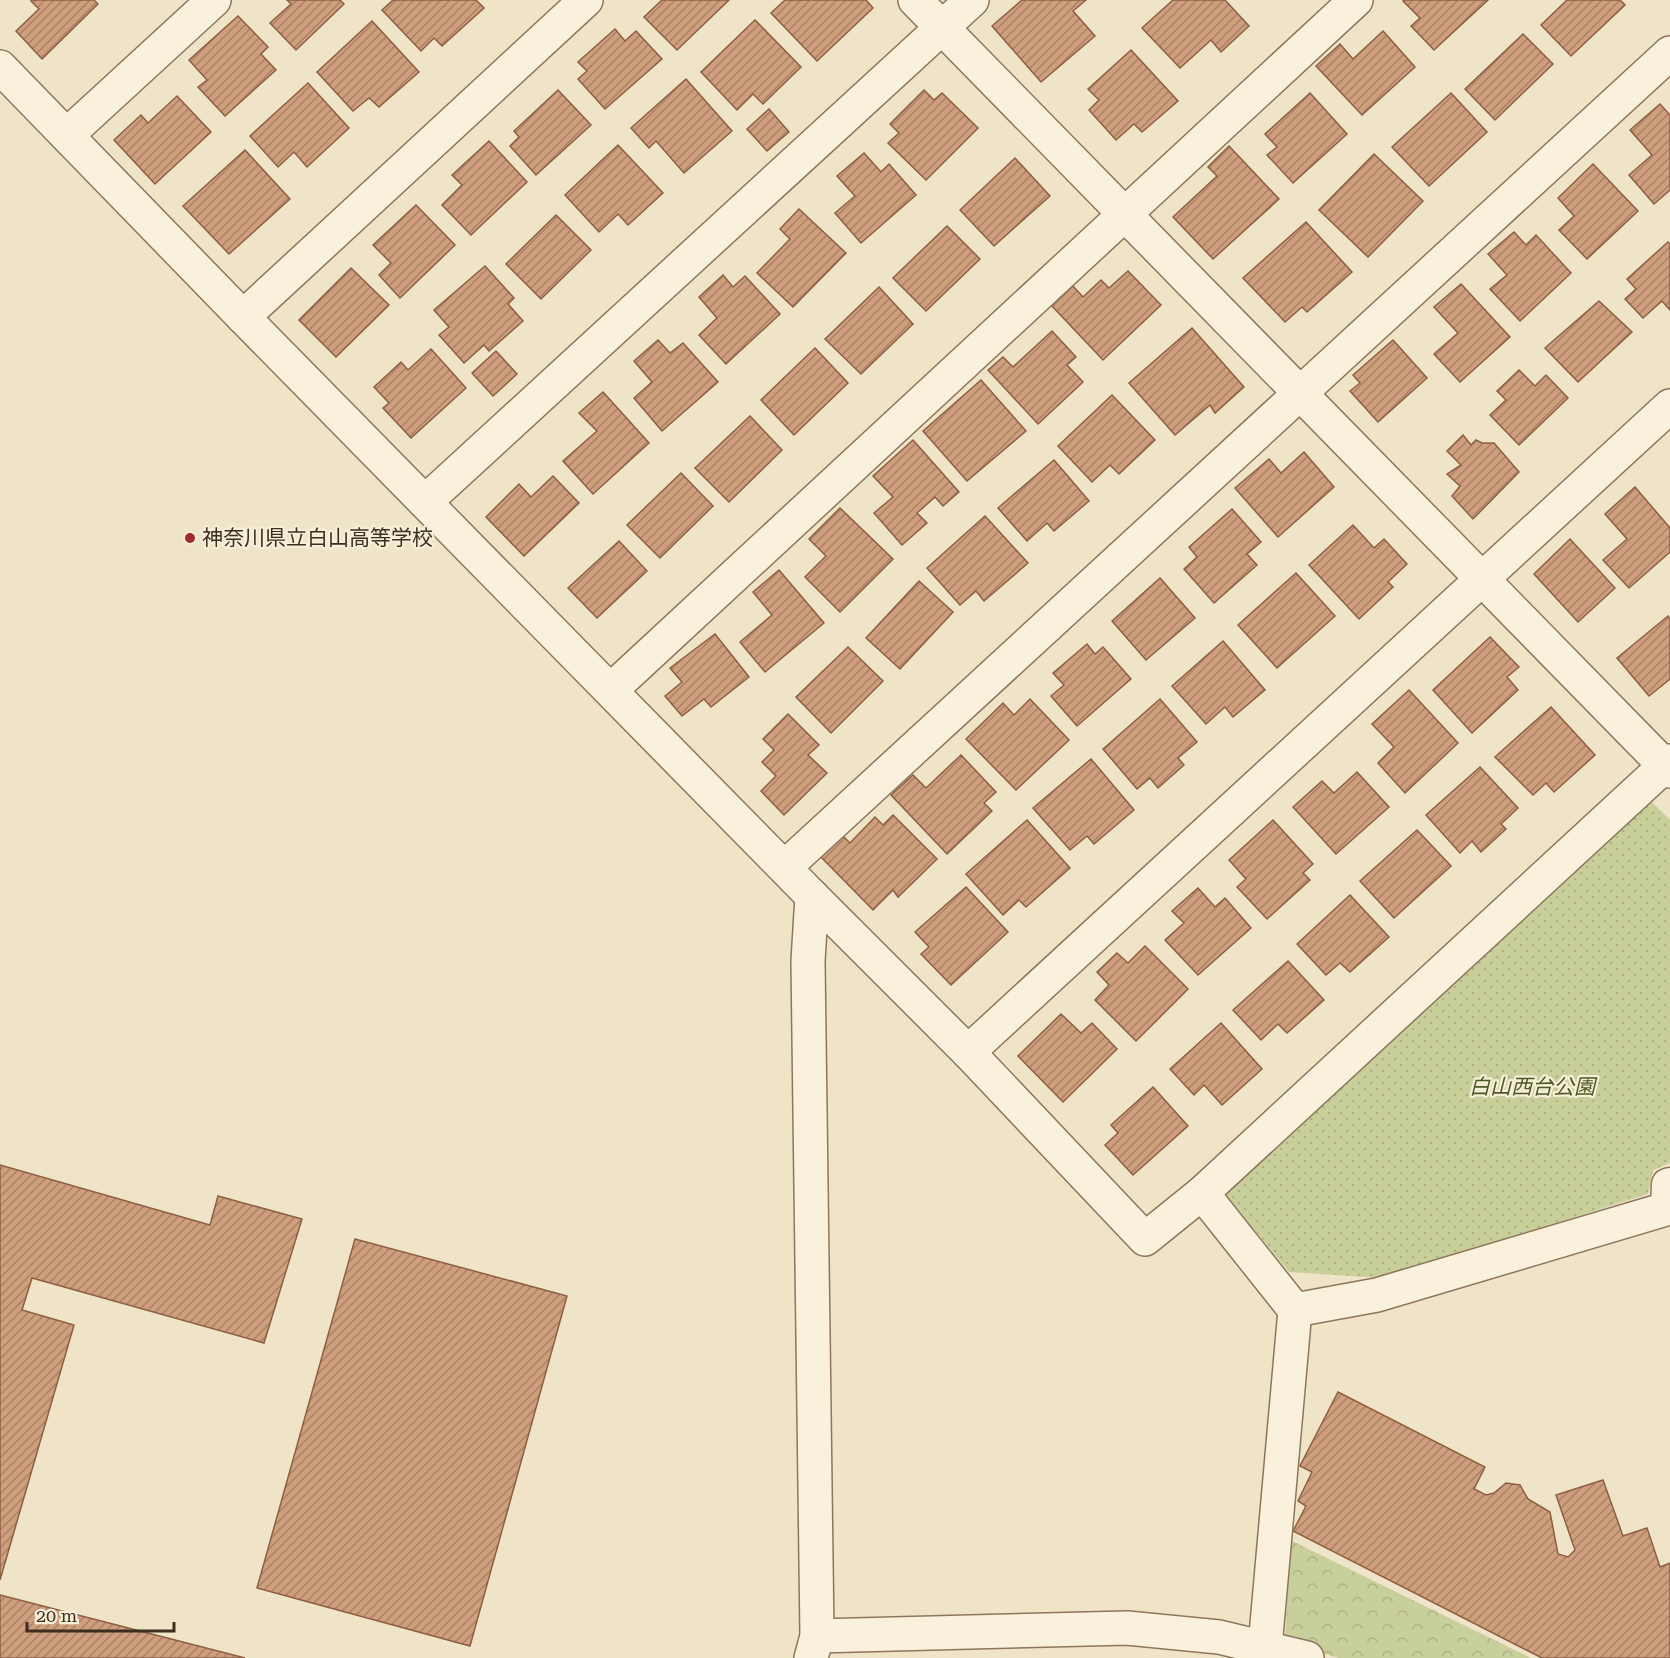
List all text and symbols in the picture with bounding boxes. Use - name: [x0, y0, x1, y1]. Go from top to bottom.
- place label: 神奈川県立白山高等学校: [202, 526, 433, 550]
- marker: 神奈川県立白山高等学校: [183, 531, 197, 545]
- park label: 白山西台公園: [1469, 1075, 1598, 1099]
- scale bar: [27, 1595, 174, 1633]
- text: 20 m: [36, 1605, 77, 1626]

